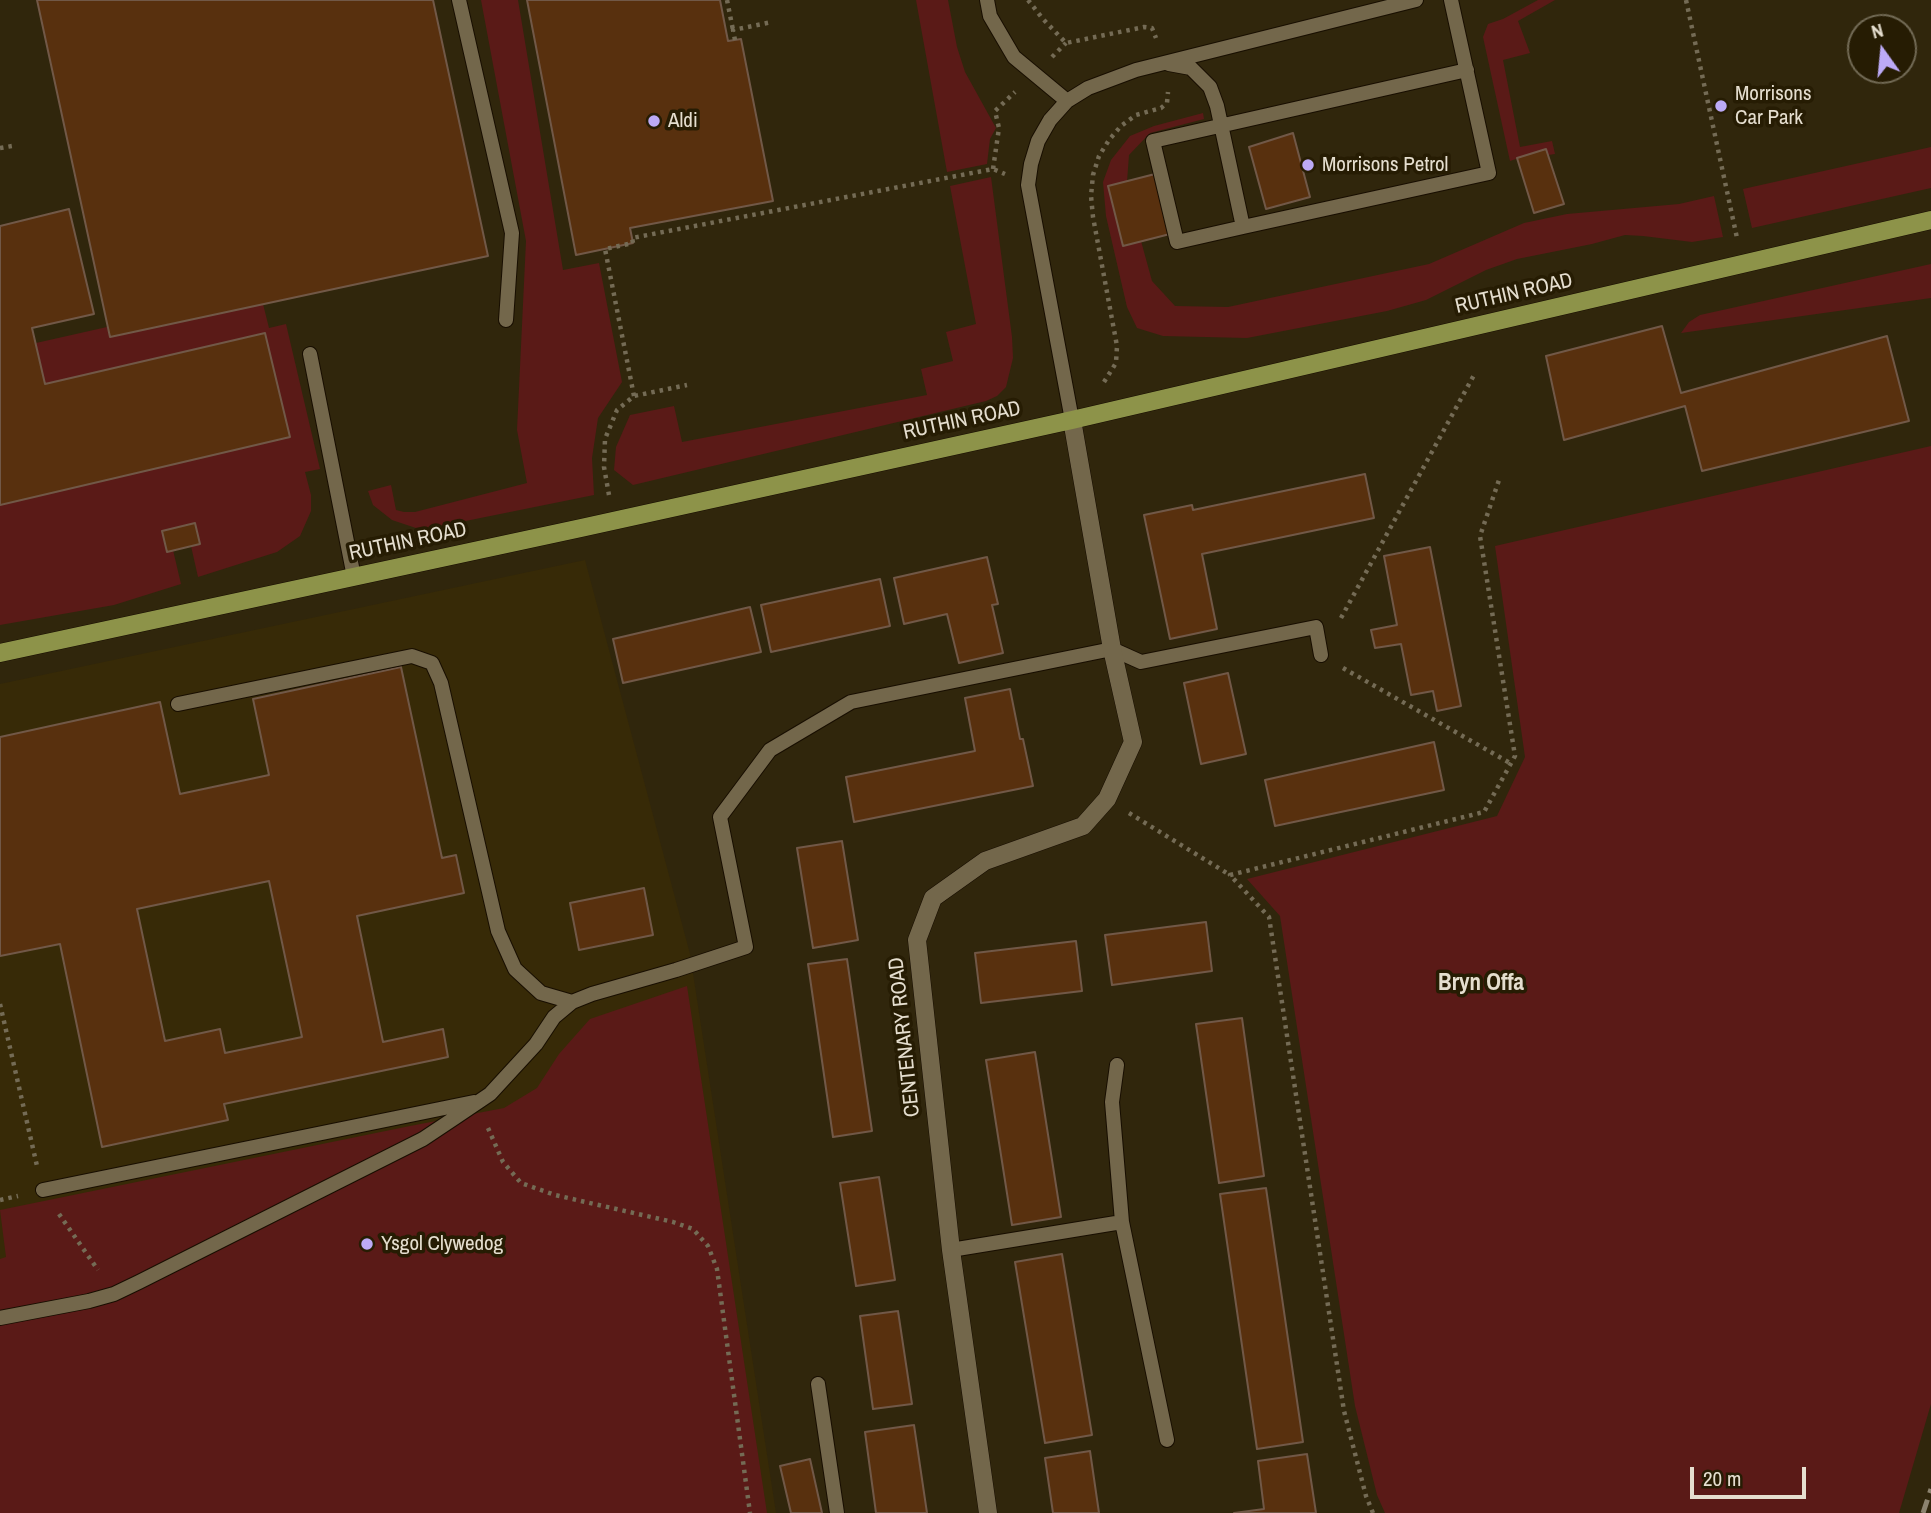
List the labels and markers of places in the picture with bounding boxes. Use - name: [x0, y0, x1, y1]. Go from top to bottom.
- place label: Morrisons Car Park: [1735, 81, 1812, 131]
- marker: Morrisons Car Park: [1713, 98, 1729, 114]
- place label: Aldi: [668, 108, 698, 134]
- marker: Aldi: [646, 113, 662, 129]
- place label: Morrisons Petrol: [1322, 152, 1448, 178]
- marker: Morrisons Petrol: [1300, 157, 1316, 173]
- place label: Ysgol Clywedog: [381, 1231, 503, 1257]
- marker: Ysgol Clywedog: [359, 1236, 375, 1252]

